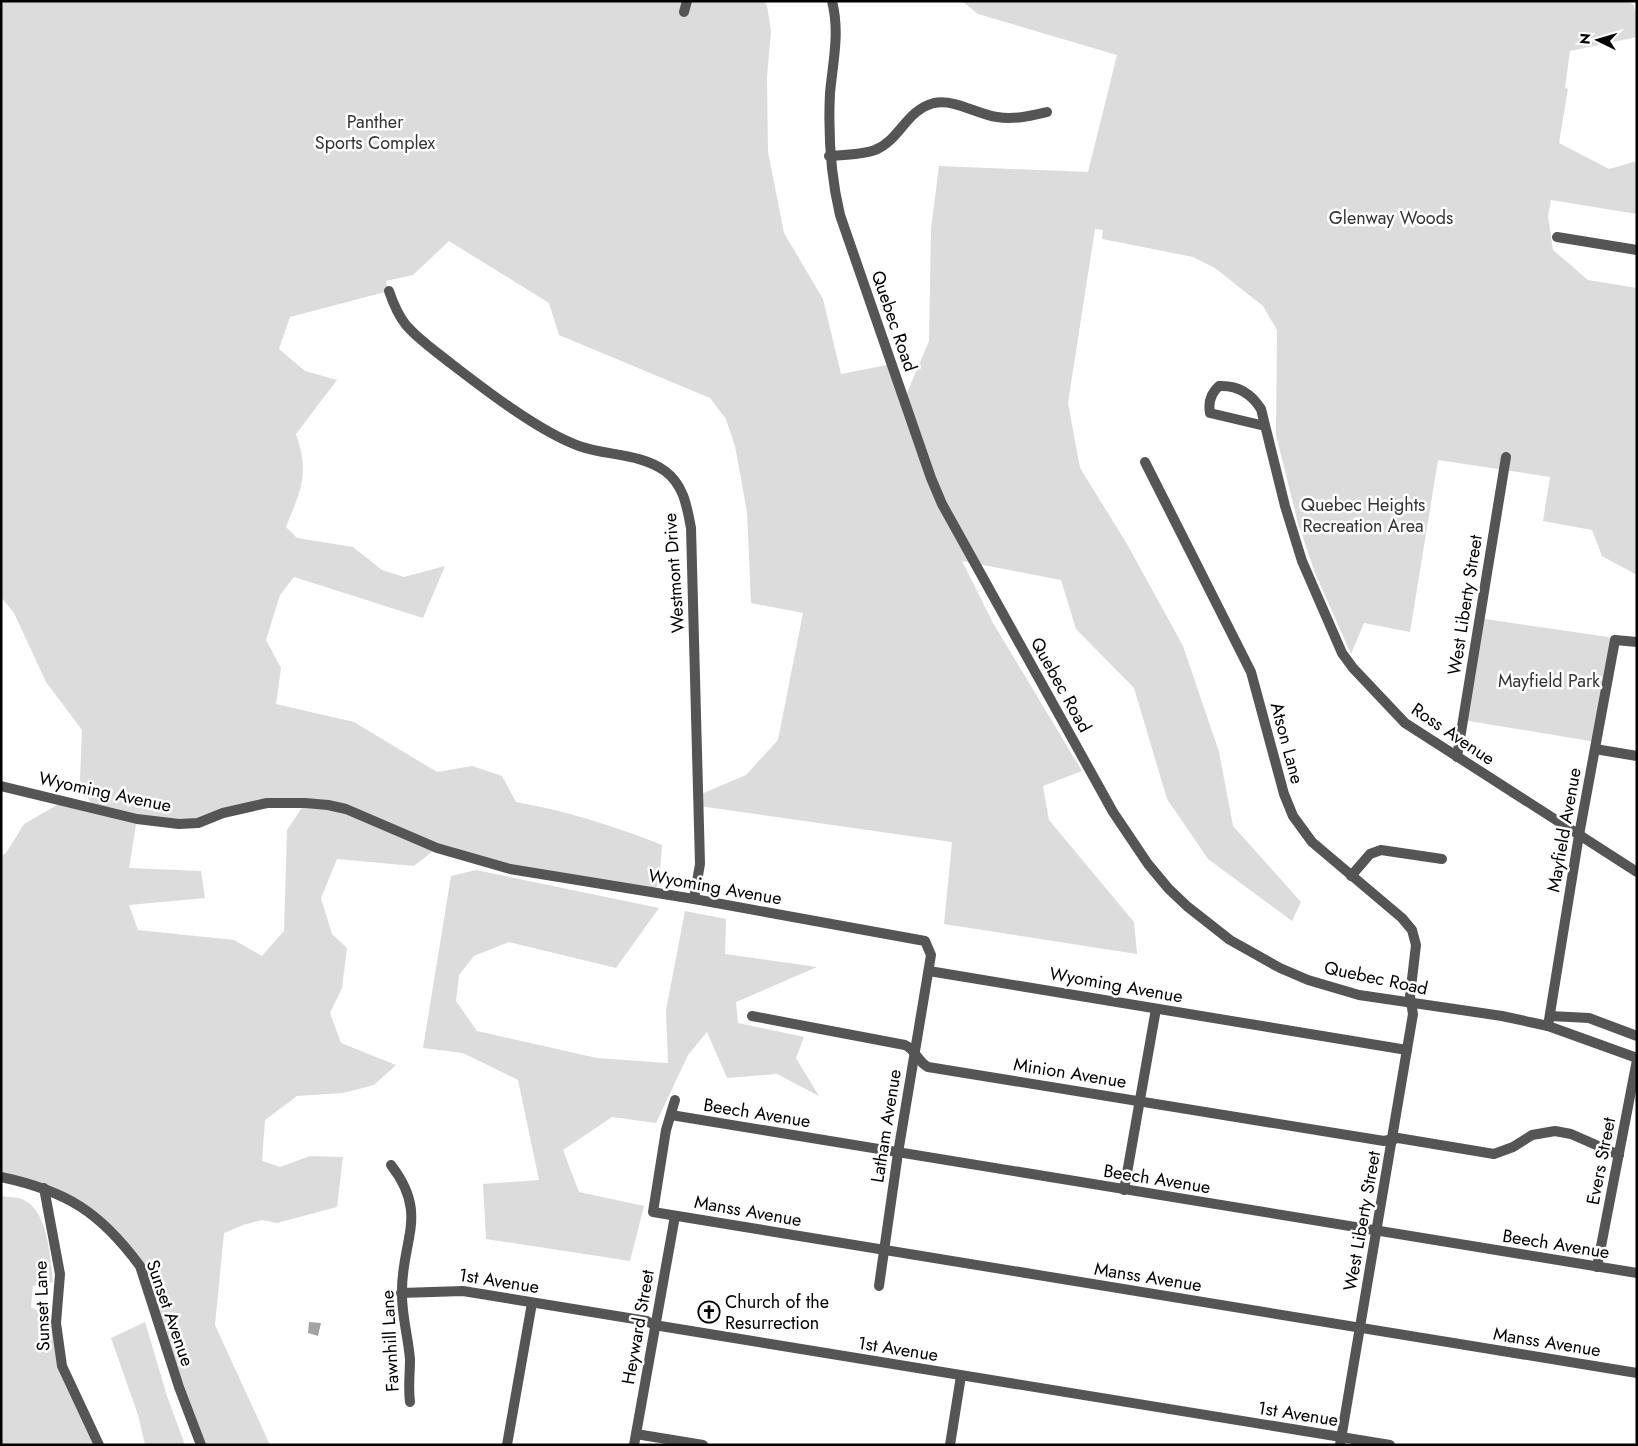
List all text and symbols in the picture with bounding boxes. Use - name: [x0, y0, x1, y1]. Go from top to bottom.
- north arrow: [1573, 15, 1623, 65]
- text: N: [1575, 32, 1595, 45]
- park label: Panther Sports Complex: [315, 109, 436, 156]
- park label: Glenway Woods: [1329, 205, 1453, 231]
- street label: Quebec Road: [865, 267, 923, 375]
- park label: Quebec Heights Recreation Area: [1301, 492, 1425, 539]
- street label: Westmont Drive: [657, 512, 691, 634]
- street label: West Liberty Street: [1441, 532, 1489, 677]
- street label: Quebec Road: [1024, 633, 1098, 737]
- park label: Mayfield Park: [1498, 668, 1600, 694]
- street label: Ross Avenue: [1406, 696, 1500, 772]
- street label: Atson Lane: [1264, 699, 1310, 787]
- street label: Wyoming Avenue: [36, 765, 174, 819]
- street label: Mayfield Avenue: [1540, 766, 1588, 894]
- street label: Wyoming Avenue: [646, 862, 784, 912]
- street label: Quebec Road: [1322, 954, 1430, 1002]
- street label: Wyoming Avenue: [1047, 960, 1185, 1010]
- street label: Minion Avenue: [1012, 1051, 1128, 1095]
- street label: Latham Avenue: [864, 1067, 908, 1185]
- street label: Beech Avenue: [702, 1092, 812, 1134]
- street label: Evers Street: [1580, 1114, 1622, 1207]
- street label: West Liberty Street: [1337, 1148, 1387, 1293]
- street label: Beech Avenue: [1102, 1158, 1212, 1200]
- street label: Manss Avenue: [692, 1189, 804, 1233]
- street label: Beech Avenue: [1501, 1223, 1611, 1265]
- street label: Sunset Avenue: [140, 1256, 200, 1370]
- street label: Manss Avenue: [1092, 1256, 1204, 1298]
- street label: Sunset Lane: [27, 1260, 57, 1352]
- street label: 1st Avenue: [457, 1262, 541, 1300]
- street label: Heyward Street: [615, 1267, 661, 1386]
- street label: Fawnhill Lane: [374, 1289, 406, 1393]
- place label: Church of the Resurrection: [725, 1289, 829, 1336]
- church icon: Church of the Resurrection: [697, 1300, 721, 1324]
- street label: Manss Avenue: [1491, 1321, 1603, 1363]
- street label: 1st Avenue: [856, 1330, 940, 1368]
- street label: 1st Avenue: [1256, 1395, 1340, 1433]

